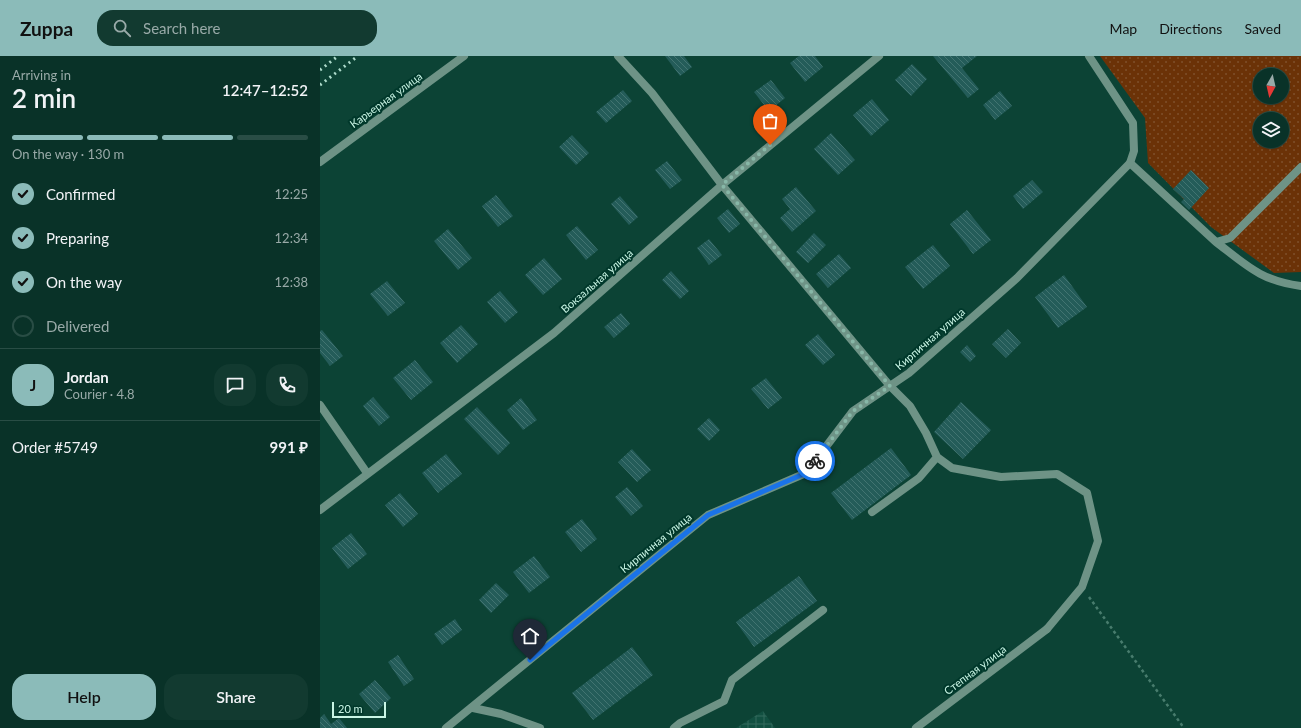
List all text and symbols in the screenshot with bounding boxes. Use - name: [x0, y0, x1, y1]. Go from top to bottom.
- search box: [97, 10, 377, 46]
- text: Zuppa: [20, 17, 73, 40]
- icon: search: [111, 17, 133, 39]
- text: Search here: [143, 19, 220, 37]
- text: Map: [1110, 20, 1137, 37]
- text: Directions: [1159, 20, 1222, 37]
- text: Saved: [1244, 20, 1281, 37]
- text: Arriving in: [12, 67, 71, 83]
- north arrow: [1253, 68, 1289, 104]
- map controls: [1253, 68, 1289, 148]
- street label: Карьерная улица: [347, 69, 424, 130]
- text: 12:47–12:52: [222, 81, 308, 99]
- text: 2 min: [12, 82, 76, 114]
- pin: [753, 104, 787, 145]
- icon: bag: [759, 110, 781, 132]
- button: layers: [1253, 112, 1289, 148]
- text: On the way · 130 m: [12, 146, 124, 162]
- icon: check: [12, 183, 34, 205]
- text: Confirmed: [46, 185, 115, 203]
- text: 12:25: [275, 186, 308, 202]
- icon: check: [12, 227, 34, 249]
- text: Preparing: [46, 229, 109, 247]
- text: 12:34: [275, 230, 308, 246]
- street label: Вокзальная улица: [558, 246, 635, 315]
- icon: check: [12, 271, 34, 293]
- text: On the way: [46, 273, 122, 291]
- text: 12:38: [275, 274, 308, 290]
- street label: Кирпичная улица: [892, 305, 967, 372]
- text: Delivered: [46, 317, 109, 335]
- button: chat: [214, 364, 256, 406]
- button: phone: [266, 364, 308, 406]
- text: Jordan: [64, 368, 109, 386]
- text: J: [30, 376, 36, 394]
- text: Courier · 4.8: [64, 386, 135, 402]
- text: Order #5749: [12, 438, 98, 456]
- text: 991 ₽: [270, 438, 308, 456]
- courier: [795, 441, 835, 481]
- icon: bike: [804, 450, 826, 472]
- street label: Кирпичная улица: [617, 510, 694, 575]
- pin: [513, 619, 547, 660]
- icon: home: [519, 625, 541, 647]
- street label: Степная улица: [941, 642, 1008, 697]
- button: Help: [12, 674, 156, 720]
- button: Share: [164, 674, 308, 720]
- scale bar: [332, 700, 386, 719]
- text: 20 m: [338, 702, 363, 715]

